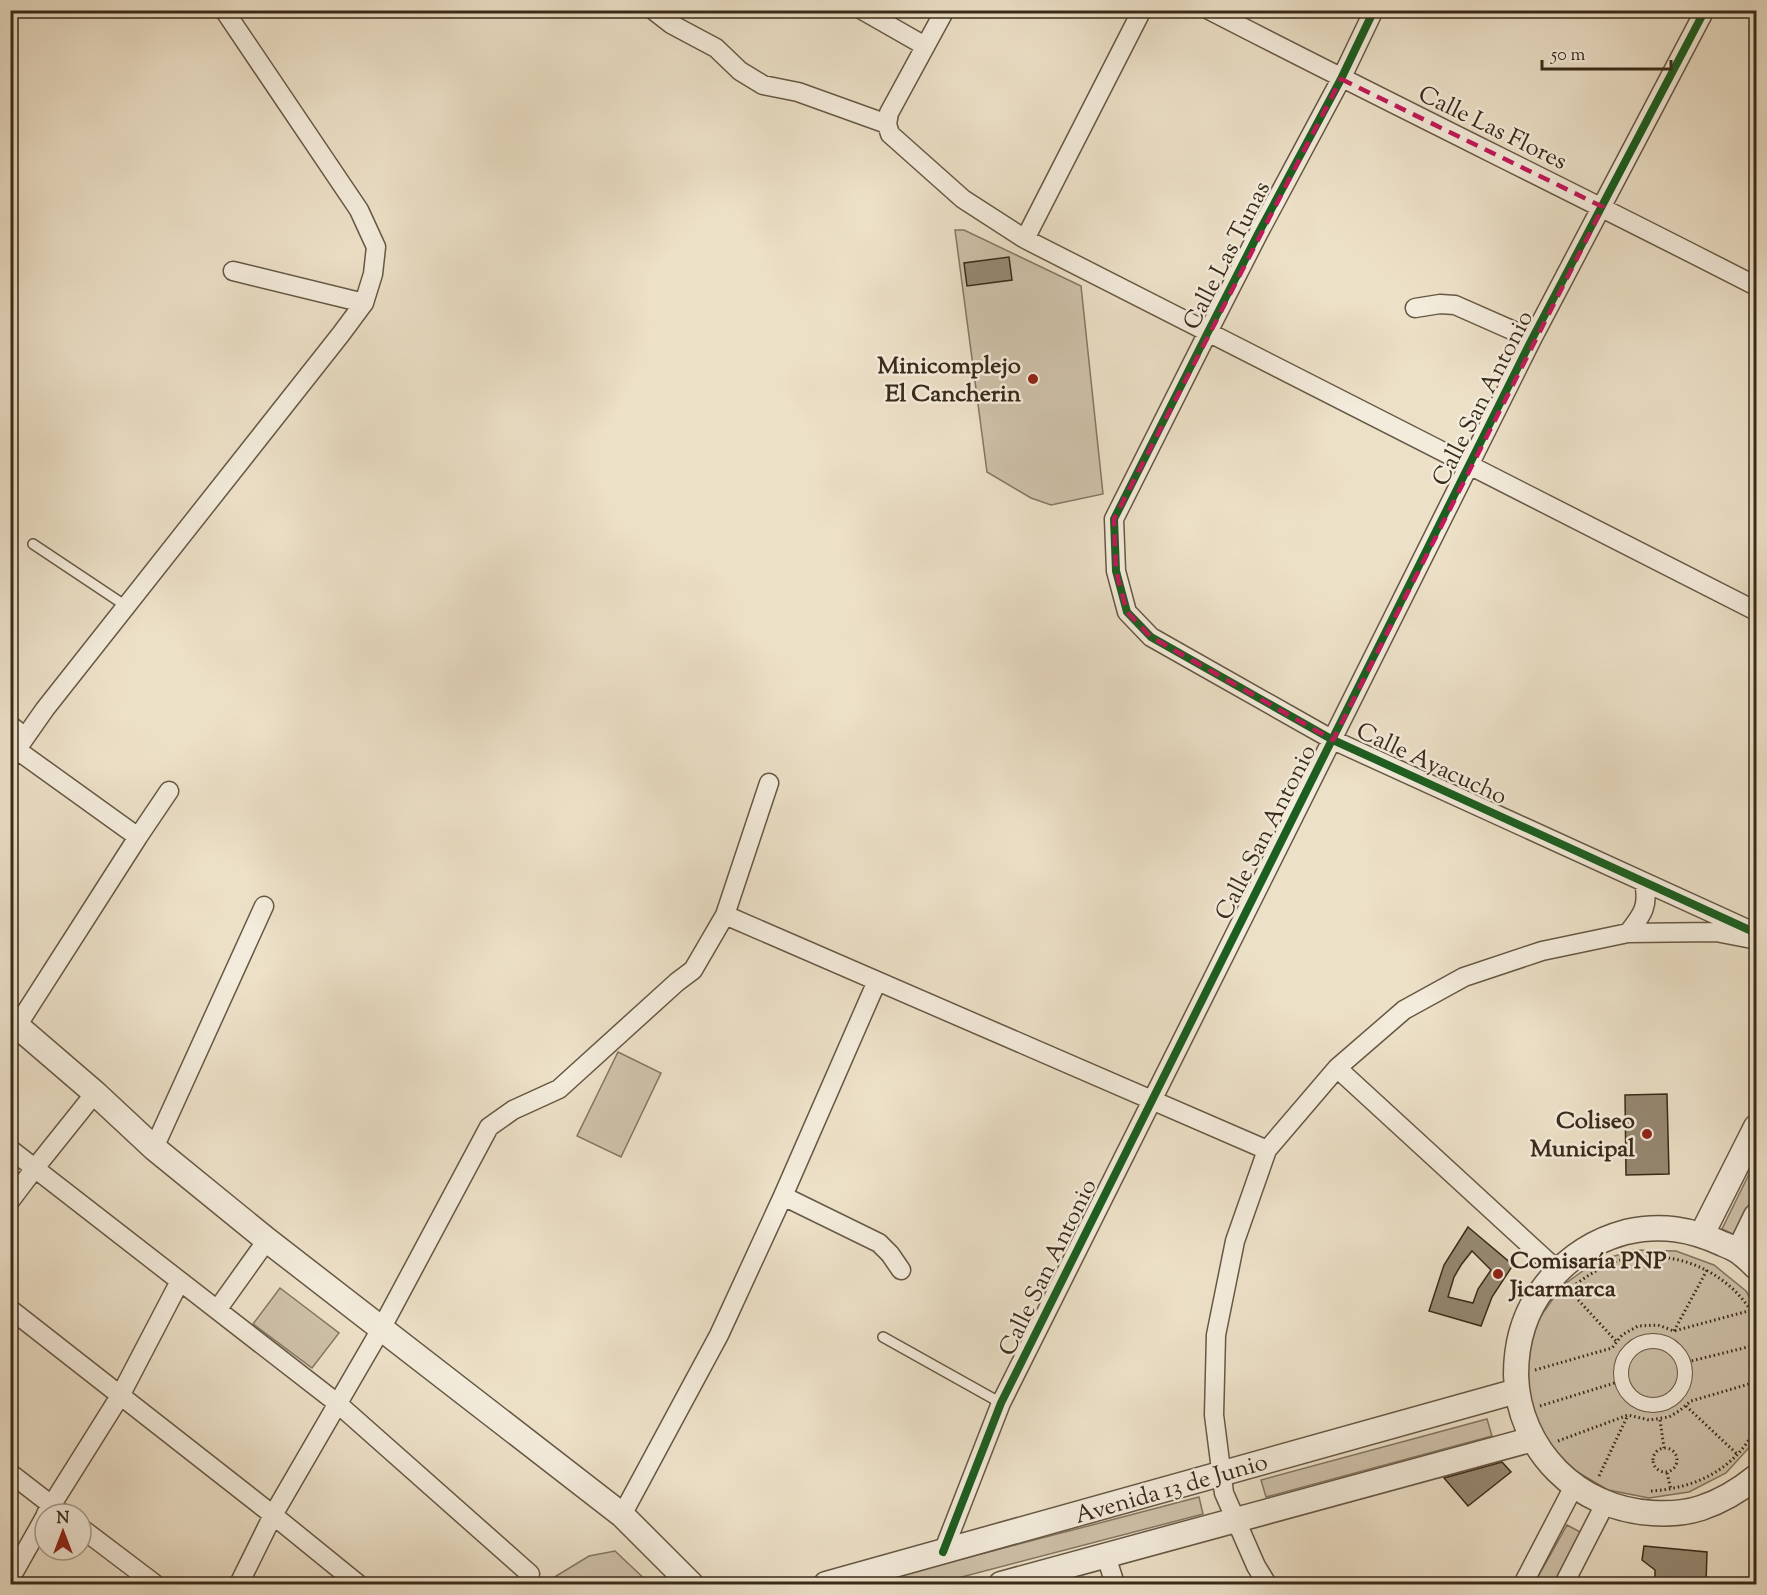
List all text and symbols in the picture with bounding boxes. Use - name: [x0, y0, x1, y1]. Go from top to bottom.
- scale bar: [1542, 33, 1671, 71]
- text: 50 m: [1550, 43, 1586, 69]
- street label: Calle Las Flores: [1412, 78, 1572, 180]
- street label: Calle Las Tunas: [1176, 176, 1280, 336]
- street label: Calle San Antonio: [1425, 305, 1543, 493]
- place label: Minicomplejo El Cancherin: [877, 350, 1022, 412]
- marker: Minicomplejo El Cancherin: [1026, 372, 1040, 386]
- street label: Calle Ayacucho: [1350, 715, 1512, 815]
- street label: Calle San Antonio: [1208, 739, 1326, 927]
- place label: Coliseo Municipal: [1530, 1105, 1635, 1167]
- marker: Coliseo Municipal: [1640, 1127, 1654, 1141]
- street label: Calle San Antonio: [991, 1174, 1106, 1362]
- place label: Comisaría PNP Jicarmarca: [1508, 1245, 1667, 1307]
- marker: Comisaría PNP Jicarmarca: [1491, 1267, 1505, 1281]
- street label: Avenida 13 de Junio: [1071, 1446, 1272, 1534]
- north arrow: [33, 1502, 93, 1562]
- text: N: [57, 1508, 70, 1531]

